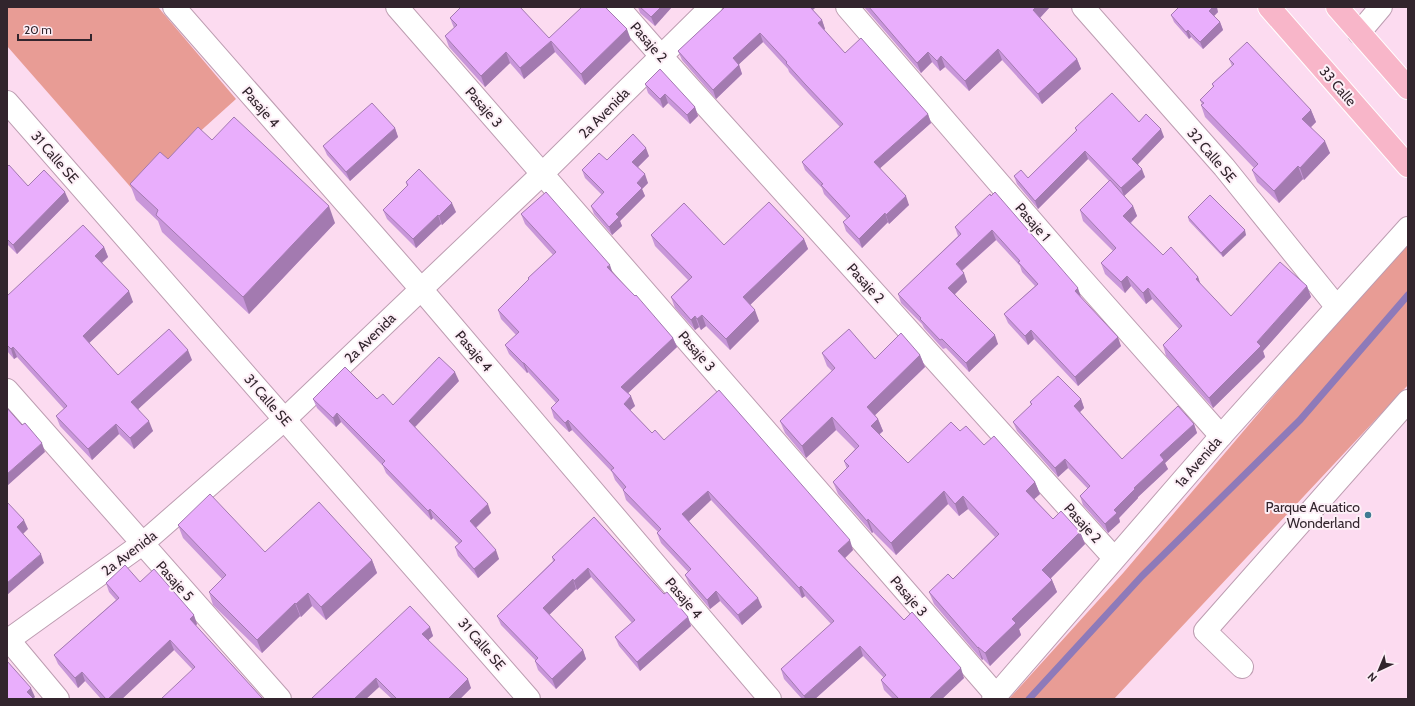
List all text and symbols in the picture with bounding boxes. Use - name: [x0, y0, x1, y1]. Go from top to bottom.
- scale bar: [18, 16, 91, 42]
- street label: Pasaje 2: [627, 18, 671, 66]
- text: 20 m: [24, 22, 52, 37]
- street label: 33 Calle: [1316, 62, 1360, 110]
- street label: Pasaje 4: [238, 83, 284, 131]
- street label: Pasaje 3: [461, 83, 507, 131]
- street label: 2a Avenida: [575, 84, 633, 142]
- street label: 32 Calle SE: [1183, 124, 1241, 186]
- street label: 31 Calle SE: [27, 127, 83, 187]
- street label: Pasaje 1: [1011, 199, 1055, 245]
- street label: Pasaje 2: [843, 259, 889, 307]
- street label: 2a Avenida: [341, 309, 400, 367]
- street label: Pasaje 4: [452, 327, 496, 375]
- street label: Pasaje 3: [674, 327, 720, 375]
- street label: 31 Calle SE: [240, 370, 296, 430]
- street label: 1a Avenida: [1171, 433, 1225, 491]
- place label: Parque Acuatico Wonderland: [1265, 498, 1360, 532]
- street label: Pasaje 2: [1060, 499, 1106, 547]
- marker: Parque Acuatico Wonderland: [1363, 510, 1373, 520]
- street label: 2a Avenida: [98, 526, 160, 580]
- street label: Pasaje 5: [152, 557, 198, 605]
- street label: Pasaje 3: [886, 572, 932, 620]
- street label: Pasaje 4: [662, 574, 706, 622]
- street label: 31 Calle SE: [454, 614, 510, 674]
- north arrow: [1359, 650, 1399, 690]
- text: N: [1364, 669, 1380, 685]

